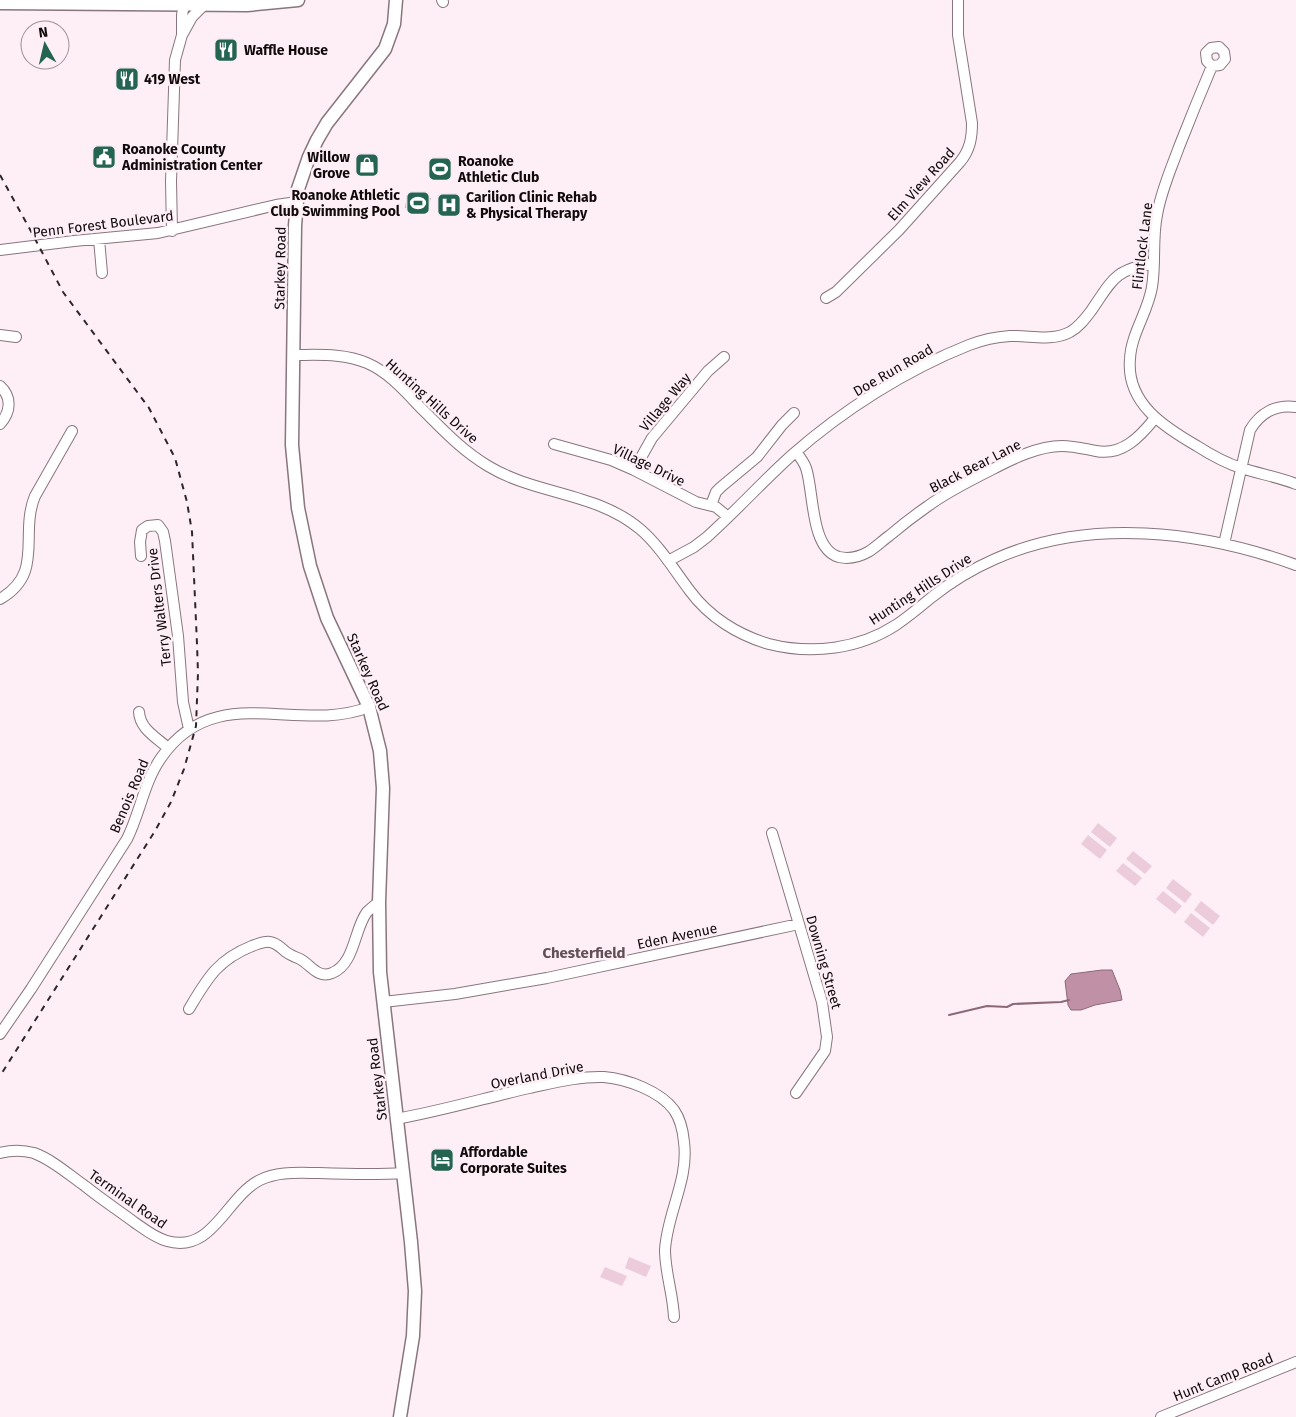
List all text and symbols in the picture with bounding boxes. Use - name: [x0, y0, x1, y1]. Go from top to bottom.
- north arrow: [20, 20, 70, 70]
- text: N: [37, 24, 49, 42]
- restaurant icon: Waffle House: [213, 37, 239, 63]
- place label: Waffle House: [244, 42, 328, 59]
- restaurant icon: 419 West: [114, 66, 140, 92]
- place label: 419 West: [144, 71, 201, 88]
- place label: Roanoke County Administration Center: [121, 141, 263, 174]
- public building icon: Roanoke County Administration Center: [91, 144, 117, 170]
- street label: Elm View Road: [884, 144, 959, 224]
- place label: Willow Grove: [307, 149, 351, 182]
- shop icon: Willow Grove: [354, 152, 380, 178]
- place label: Roanoke Athletic Club: [457, 153, 539, 186]
- sports icon: Roanoke Athletic Club: [427, 156, 453, 182]
- place label: Roanoke Athletic Club Swimming Pool: [271, 187, 401, 220]
- place label: Carilion Clinic Rehab & Physical Therapy: [466, 189, 597, 222]
- sports icon: Roanoke Athletic Club Swimming Pool: [405, 190, 431, 216]
- hospital icon: Carilion Clinic Rehab & Physical Therapy: [436, 192, 462, 218]
- street label: Flintlock Lane: [1129, 201, 1156, 291]
- street label: Penn Forest Boulevard: [32, 207, 175, 242]
- street label: Starkey Road: [271, 226, 290, 310]
- street label: Doe Run Road: [850, 341, 936, 400]
- street label: Hunting Hills Drive: [382, 355, 482, 447]
- street label: Village Way: [636, 370, 695, 435]
- street label: Black Bear Lane: [926, 436, 1024, 497]
- street label: Village Drive: [610, 441, 688, 490]
- street label: Terry Walters Drive: [144, 547, 175, 667]
- street label: Hunting Hills Drive: [866, 550, 975, 629]
- street label: Starkey Road: [343, 631, 392, 714]
- street label: Benois Road: [106, 757, 153, 836]
- street label: Downing Street: [802, 913, 845, 1012]
- street label: Eden Avenue: [635, 920, 719, 953]
- district label: Chesterfield: [542, 944, 626, 962]
- street label: Starkey Road: [364, 1037, 391, 1121]
- street label: Overland Drive: [489, 1058, 585, 1093]
- place label: Affordable Corporate Suites: [459, 1144, 567, 1177]
- hotel icon: Affordable Corporate Suites: [429, 1147, 455, 1173]
- street label: Terminal Road: [85, 1166, 170, 1233]
- street label: Hunt Camp Road: [1171, 1350, 1276, 1405]

